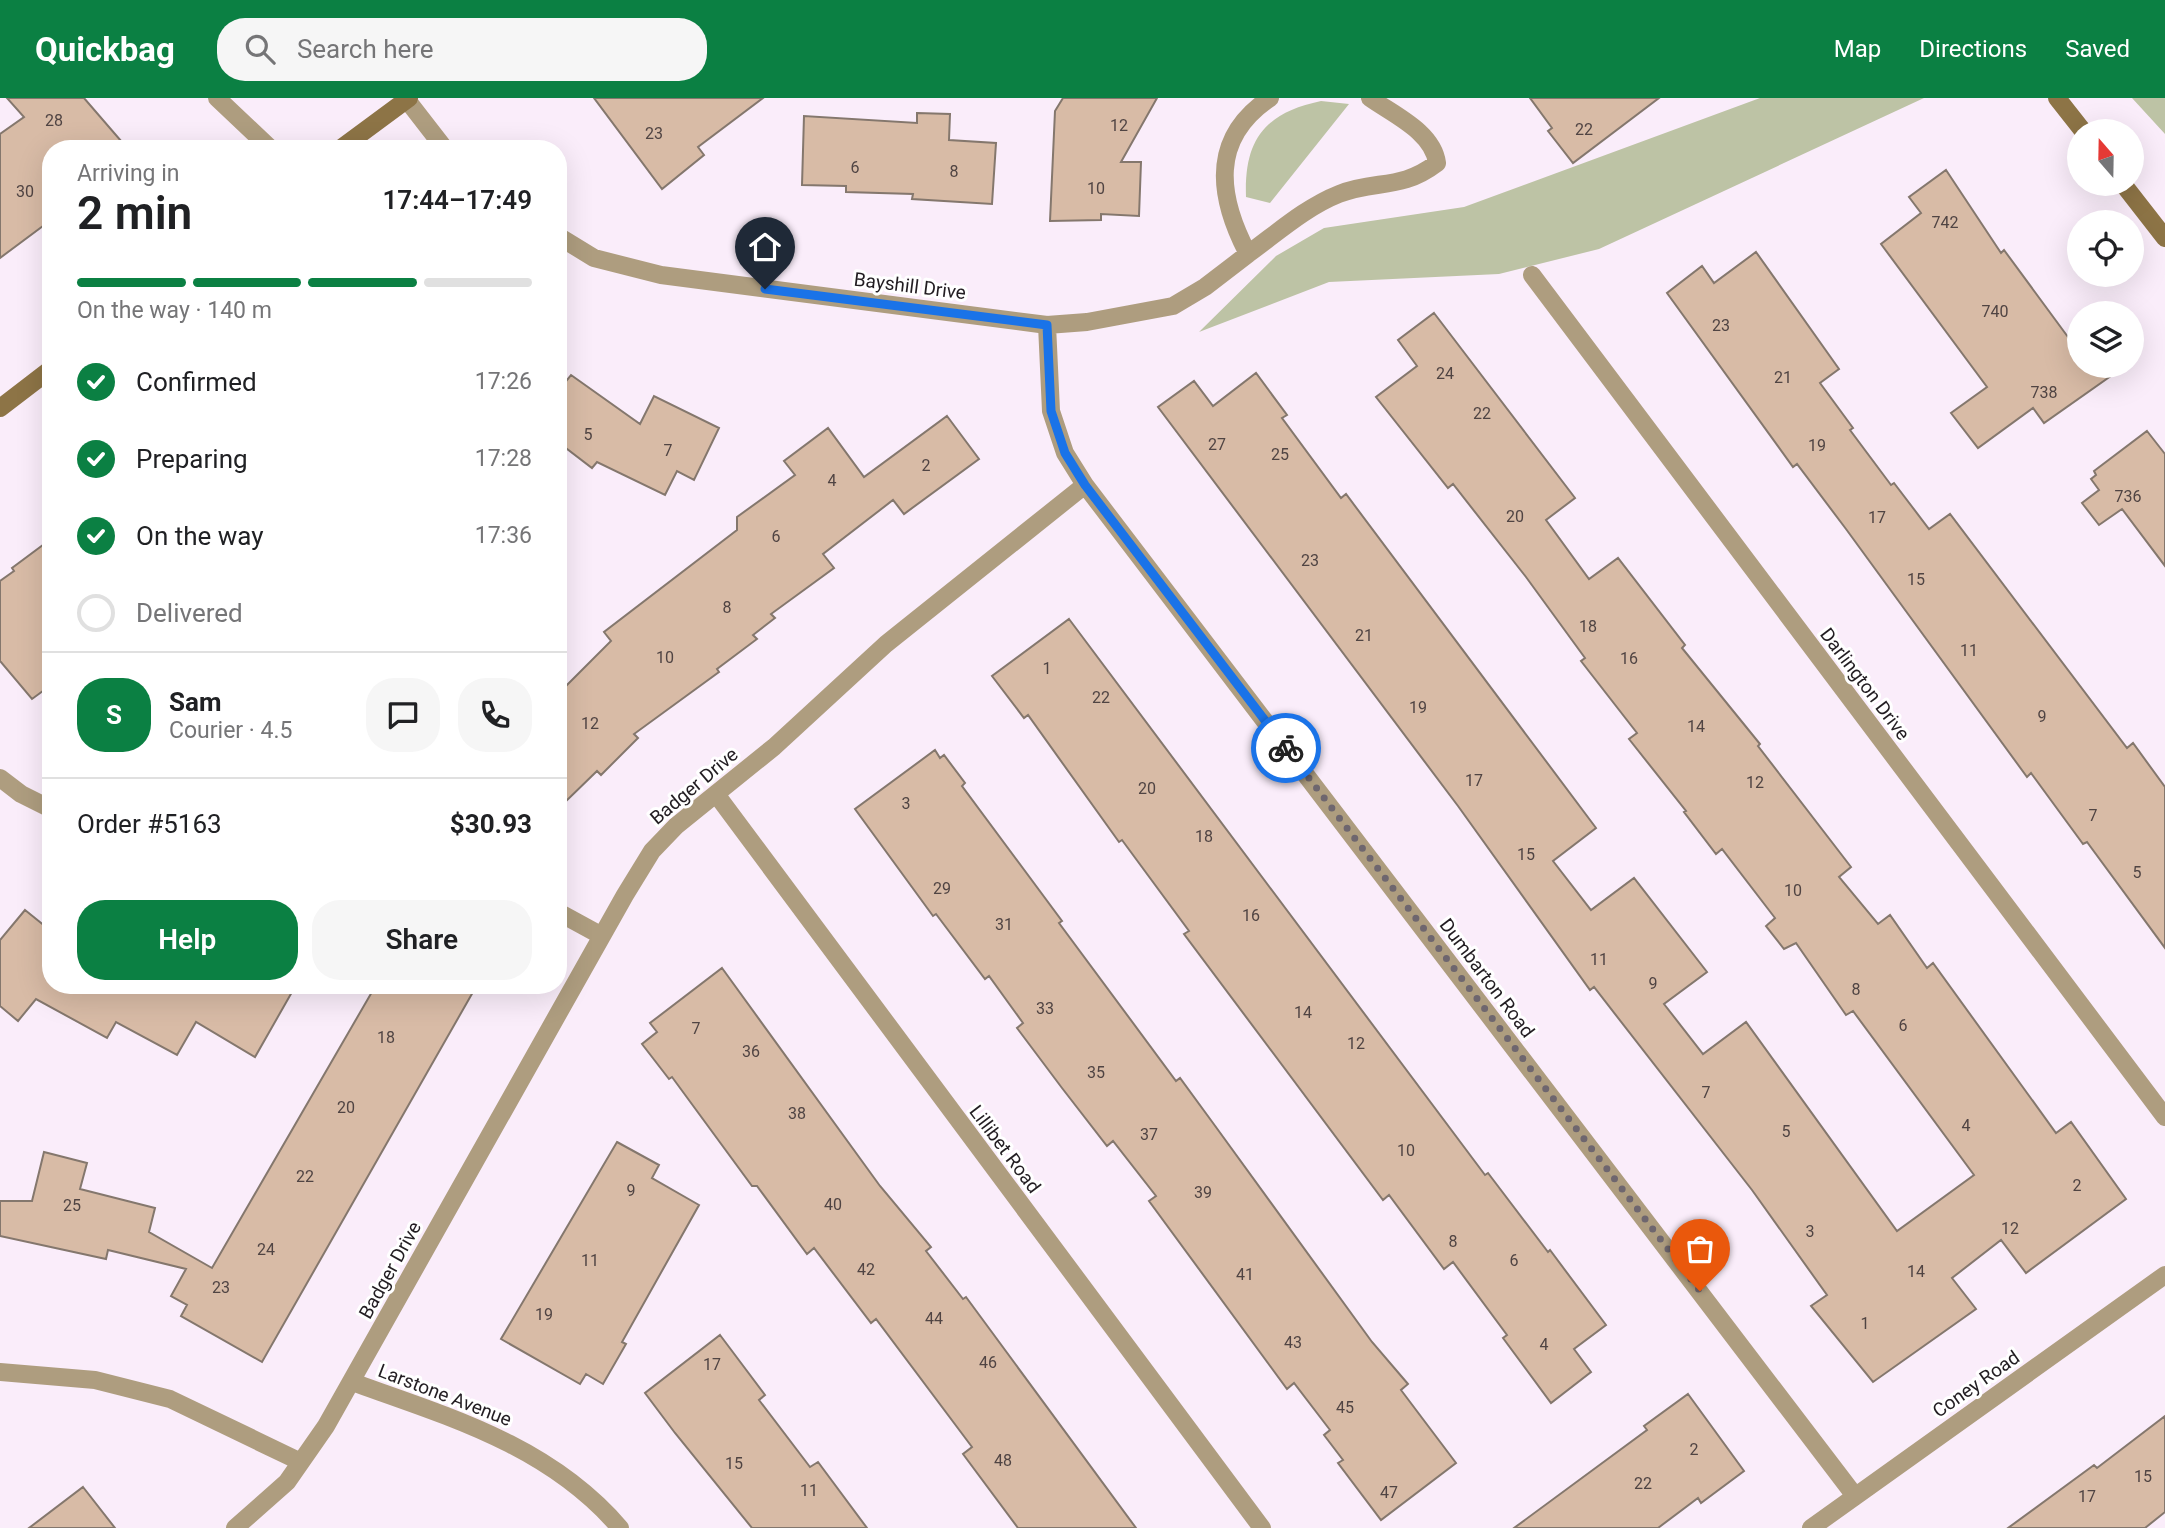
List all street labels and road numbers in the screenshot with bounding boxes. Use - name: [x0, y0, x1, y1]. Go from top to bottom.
- street label: Bayshill Drive: [853, 268, 967, 304]
- street label: Darlington Drive: [1815, 623, 1915, 745]
- street label: Badger Drive: [645, 743, 743, 829]
- street label: Dumbarton Road: [1435, 914, 1539, 1042]
- street label: Lillibet Road: [965, 1101, 1045, 1197]
- street label: Badger Drive: [354, 1217, 426, 1323]
- street label: Coney Road: [1928, 1346, 2024, 1422]
- street label: Larstone Avenue: [375, 1359, 515, 1431]

